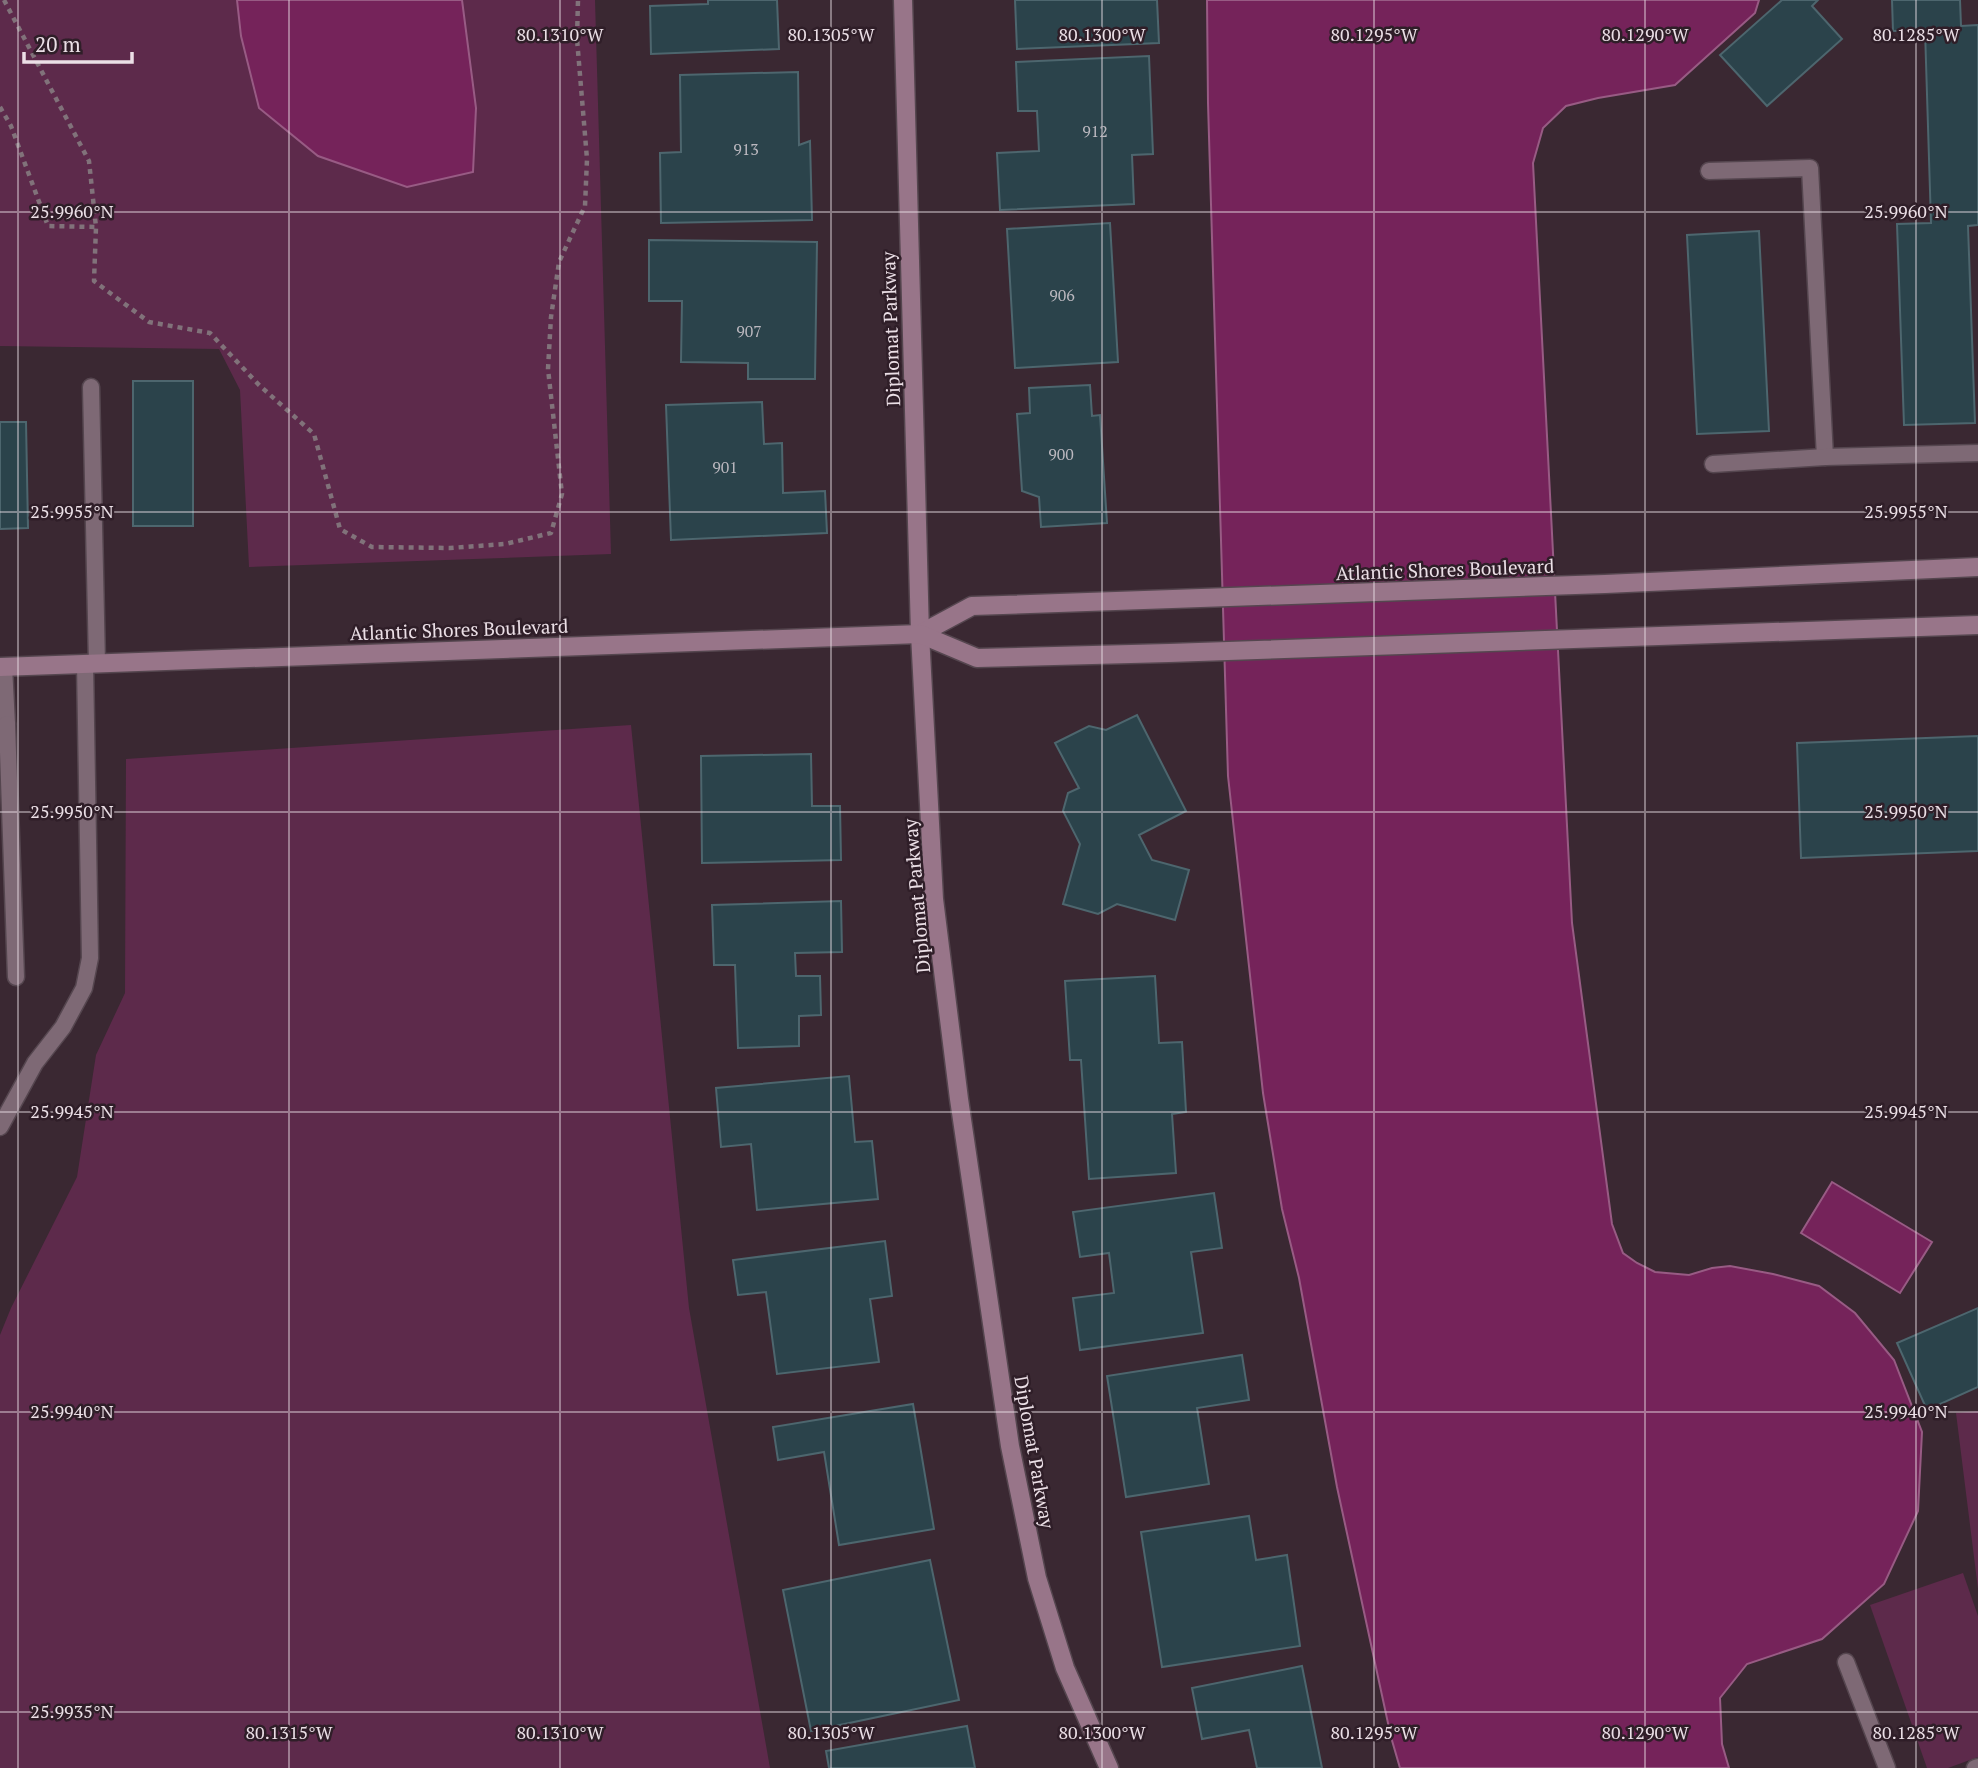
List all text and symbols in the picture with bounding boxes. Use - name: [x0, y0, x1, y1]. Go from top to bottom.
- scale bar: [24, 21, 133, 65]
- text: 80.1310°W: [516, 22, 604, 46]
- text: 80.1305°W: [787, 22, 875, 46]
- text: 80.1300°W: [1058, 22, 1146, 46]
- text: 80.1295°W: [1330, 22, 1418, 46]
- text: 80.1290°W: [1601, 22, 1689, 46]
- text: 80.1285°W: [1872, 22, 1960, 46]
- text: 20 m: [35, 30, 81, 58]
- house number: 912: [1082, 120, 1108, 142]
- house number: 913: [733, 138, 759, 160]
- text: 25.9960°N: [30, 199, 114, 223]
- text: 25.9960°N: [1864, 199, 1948, 223]
- street label: Diplomat Parkway: [875, 251, 905, 407]
- house number: 906: [1049, 284, 1075, 306]
- house number: 907: [736, 320, 762, 342]
- house number: 900: [1048, 443, 1074, 465]
- house number: 901: [712, 456, 738, 478]
- text: 25.9955°N: [30, 499, 114, 523]
- text: 25.9955°N: [1864, 499, 1948, 523]
- street label: Atlantic Shores Boulevard: [1335, 553, 1555, 585]
- street label: Atlantic Shores Boulevard: [349, 613, 569, 645]
- text: 25.9950°N: [30, 799, 114, 823]
- text: 25.9950°N: [1864, 799, 1948, 823]
- street label: Diplomat Parkway: [897, 817, 935, 974]
- text: 25.9945°N: [30, 1099, 114, 1123]
- text: 25.9945°N: [1864, 1099, 1948, 1123]
- street label: Diplomat Parkway: [1009, 1374, 1061, 1531]
- text: 25.9940°N: [30, 1399, 114, 1423]
- text: 25.9940°N: [1864, 1399, 1948, 1423]
- text: 25.9935°N: [30, 1699, 114, 1723]
- text: 80.1315°W: [245, 1720, 333, 1744]
- text: 80.1310°W: [516, 1720, 604, 1744]
- text: 80.1305°W: [787, 1720, 875, 1744]
- text: 80.1300°W: [1058, 1720, 1146, 1744]
- text: 80.1295°W: [1330, 1720, 1418, 1744]
- text: 80.1290°W: [1601, 1720, 1689, 1744]
- text: 80.1285°W: [1872, 1720, 1960, 1744]

